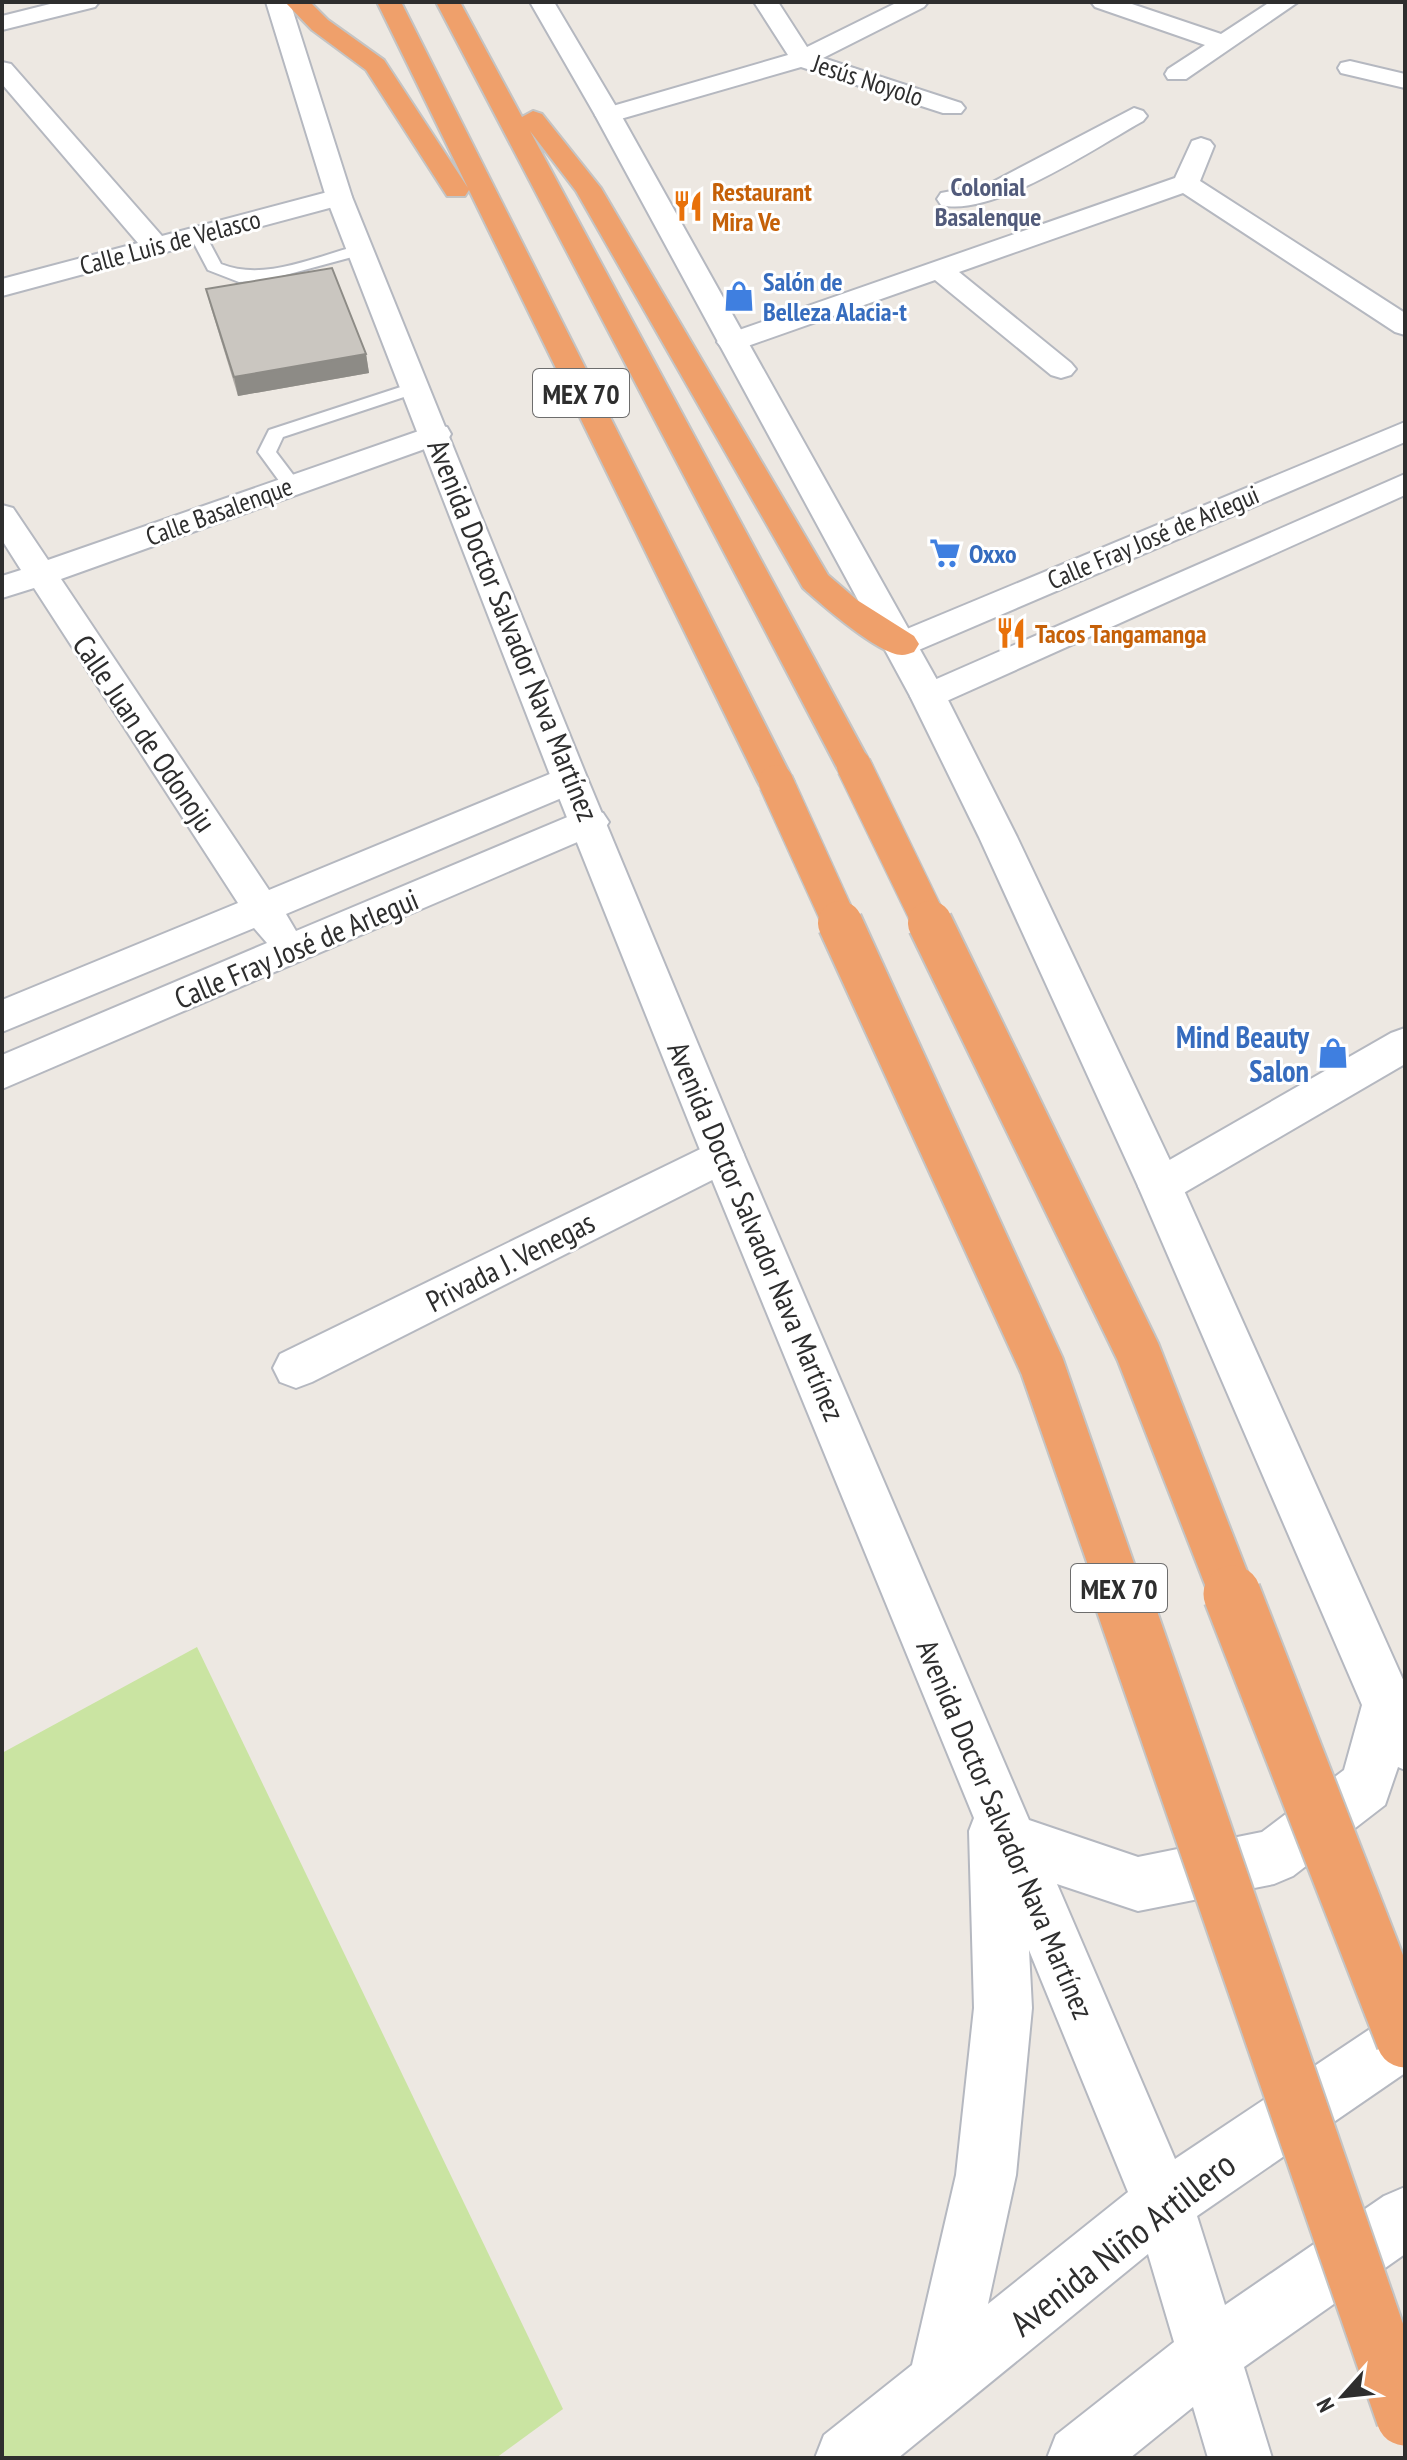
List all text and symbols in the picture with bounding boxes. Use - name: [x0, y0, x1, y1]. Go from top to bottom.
- street label: Jesús Noyolo: [807, 46, 928, 113]
- district label: Colonial Basalenque: [935, 170, 1041, 233]
- place label: Restaurant Mira Ve: [712, 175, 812, 238]
- restaurant icon: Restaurant Mira Ve: [671, 189, 705, 223]
- street label: Calle Luis de Velasco: [76, 202, 264, 282]
- place label: Salón de Belleza Alacia-t: [763, 265, 907, 328]
- shop icon: Salón de Belleza Alacia-t: [722, 279, 756, 313]
- road number: MEX 70: [533, 369, 629, 417]
- street label: Avenida Doctor Salvador Nava Martínez: [419, 433, 609, 827]
- street label: Calle Basalenque: [141, 469, 297, 553]
- street label: Calle Fray José de Arlegui: [1042, 478, 1264, 596]
- supermarket icon: Oxxo: [928, 536, 962, 570]
- place label: Oxxo: [969, 537, 1016, 570]
- restaurant icon: Tacos Tangamanga: [994, 616, 1028, 650]
- place label: Tacos Tangamanga: [1035, 617, 1206, 650]
- street label: Calle Juan de Odonoju: [65, 627, 225, 839]
- street label: Calle Fray José de Arlegui: [168, 879, 424, 1017]
- place label: Mind Beauty Salon: [1176, 1017, 1310, 1090]
- street label: Avenida Doctor Salvador Nava Martínez: [659, 1035, 855, 1427]
- shop icon: Mind Beauty Salon: [1316, 1036, 1350, 1070]
- street label: Privada J. Venegas: [419, 1202, 601, 1320]
- road number: MEX 70: [1071, 1564, 1167, 1612]
- street label: Avenida Doctor Salvador Nava Martínez: [908, 1633, 1104, 2025]
- street label: Avenida Niño Artillero: [1000, 2140, 1244, 2346]
- north arrow: [1303, 2356, 1383, 2436]
- text: N: [1310, 2393, 1340, 2417]

